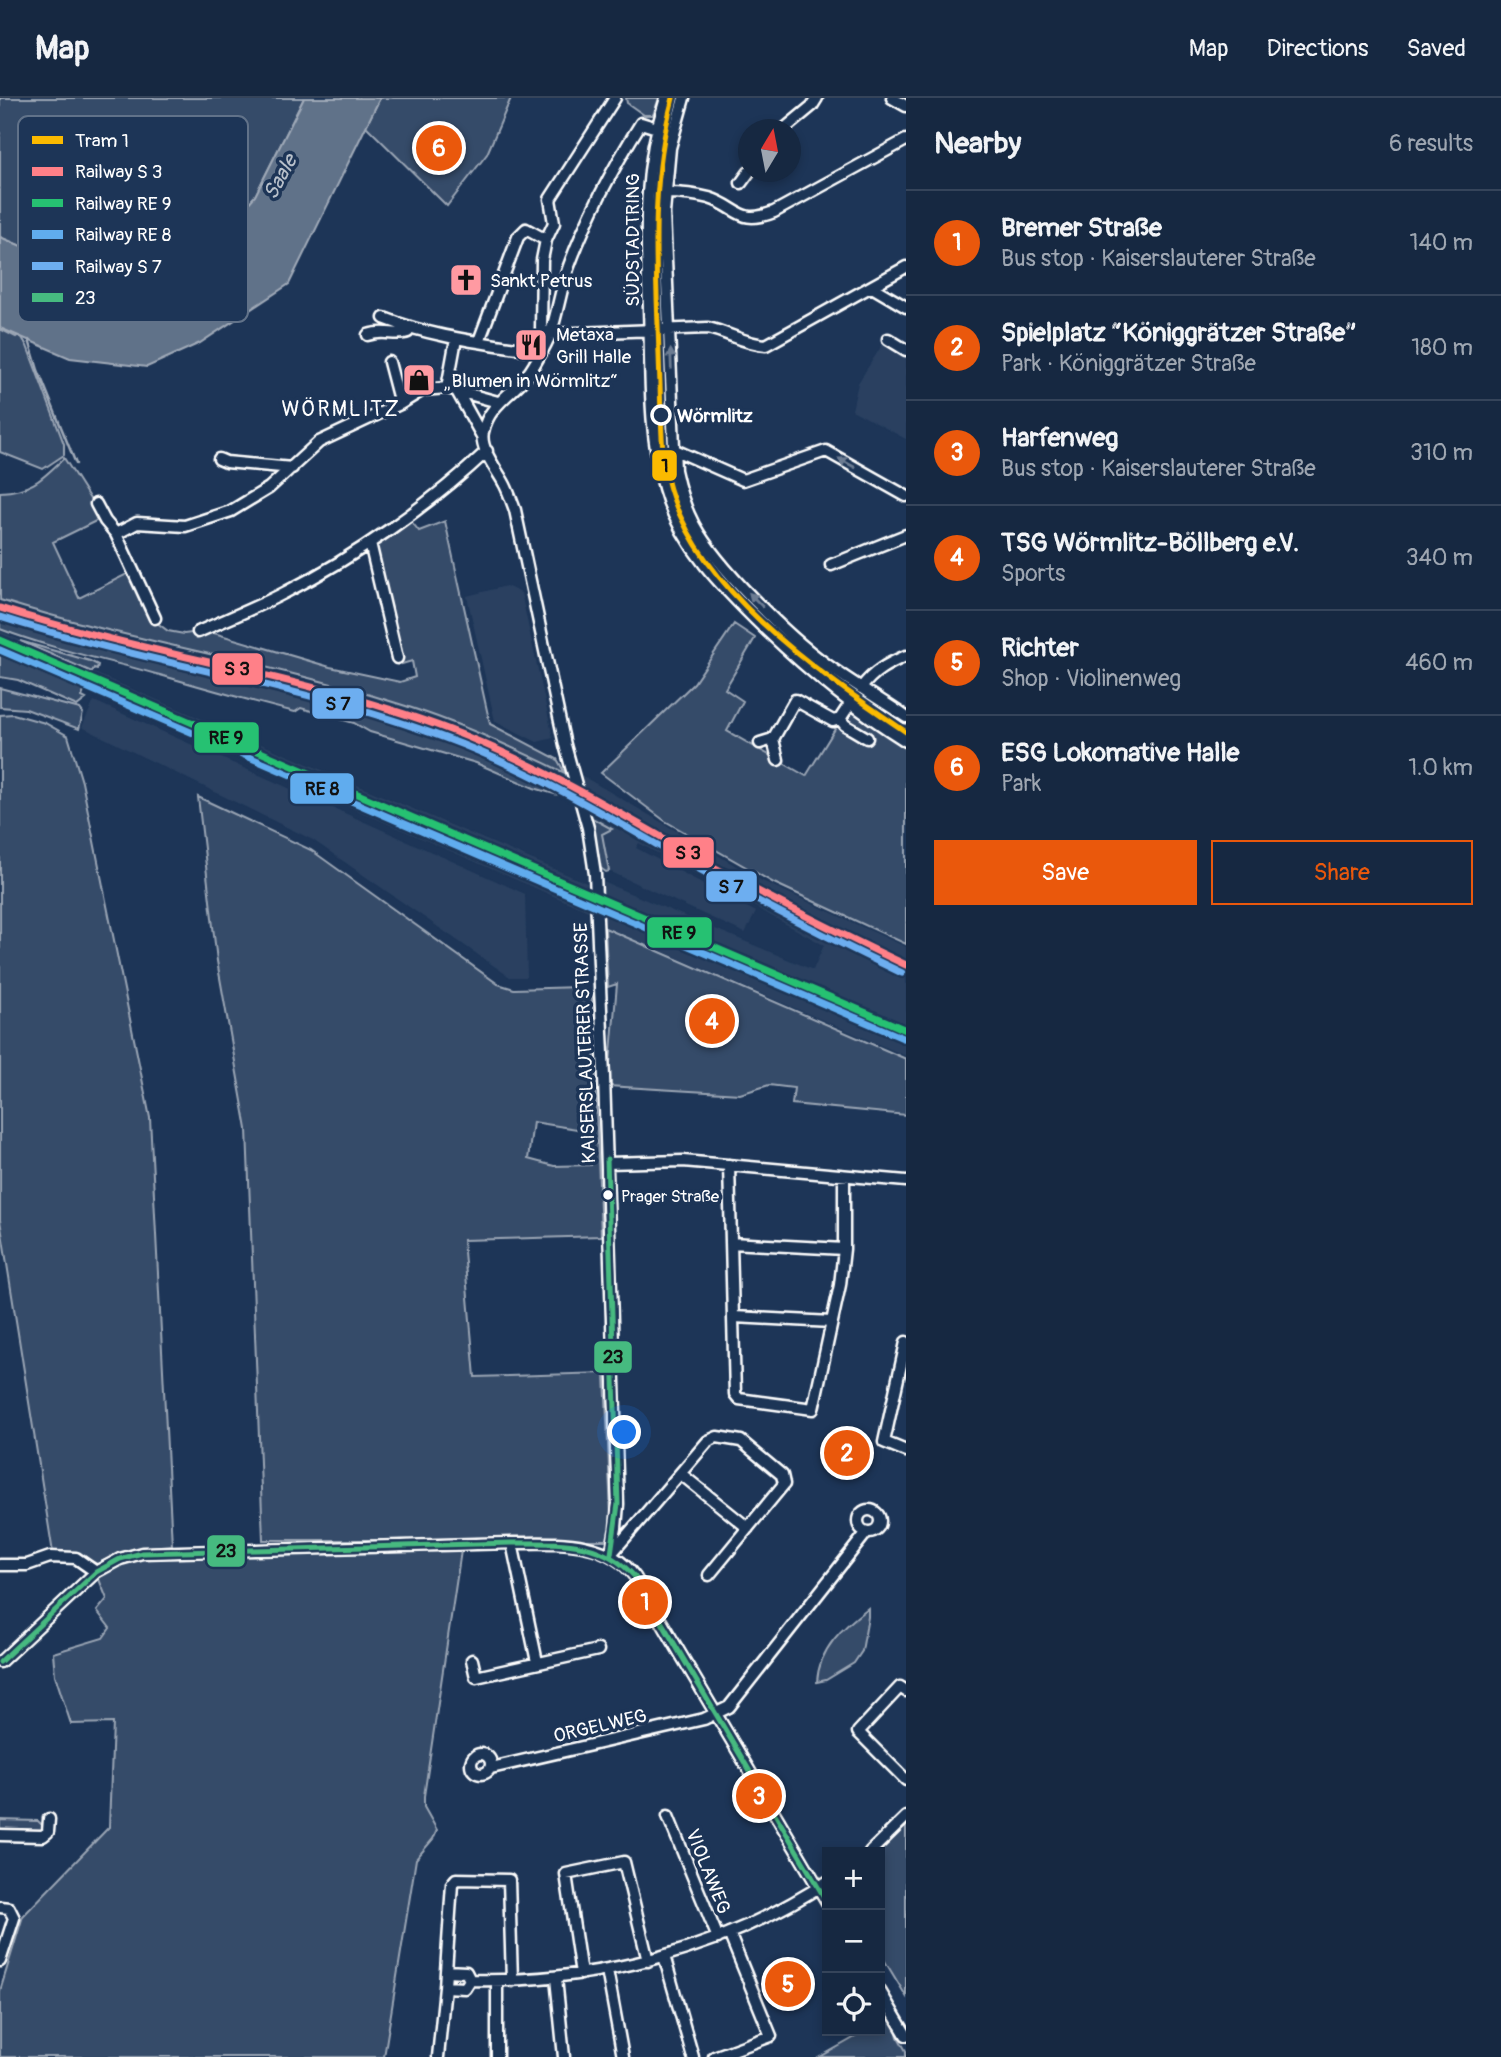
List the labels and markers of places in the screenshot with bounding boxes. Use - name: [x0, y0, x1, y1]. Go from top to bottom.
- pin: 6: [416, 122, 462, 174]
- church icon: Sankt Petrus: [447, 261, 485, 299]
- place label: Sankt Petrus: [490, 269, 593, 293]
- place label: Metaxa Grill Halle: [556, 323, 632, 369]
- restaurant icon: Metaxa Grill Halle: [512, 326, 550, 364]
- shop icon: „Blumen in Wörmlitz“: [400, 361, 438, 399]
- place label: „Blumen in Wörmlitz“: [444, 369, 618, 393]
- place label: Wörmlitz: [677, 404, 753, 428]
- marker: Wörmlitz: [651, 405, 671, 425]
- pin: 4: [689, 995, 735, 1047]
- place label: Prager Straße: [621, 1186, 720, 1207]
- marker: Prager Straße: [601, 1188, 615, 1202]
- pin: 2: [824, 1427, 870, 1479]
- pin: 1: [622, 1576, 668, 1628]
- pin: 3: [736, 1770, 782, 1822]
- pin: 5: [765, 1958, 811, 2010]

